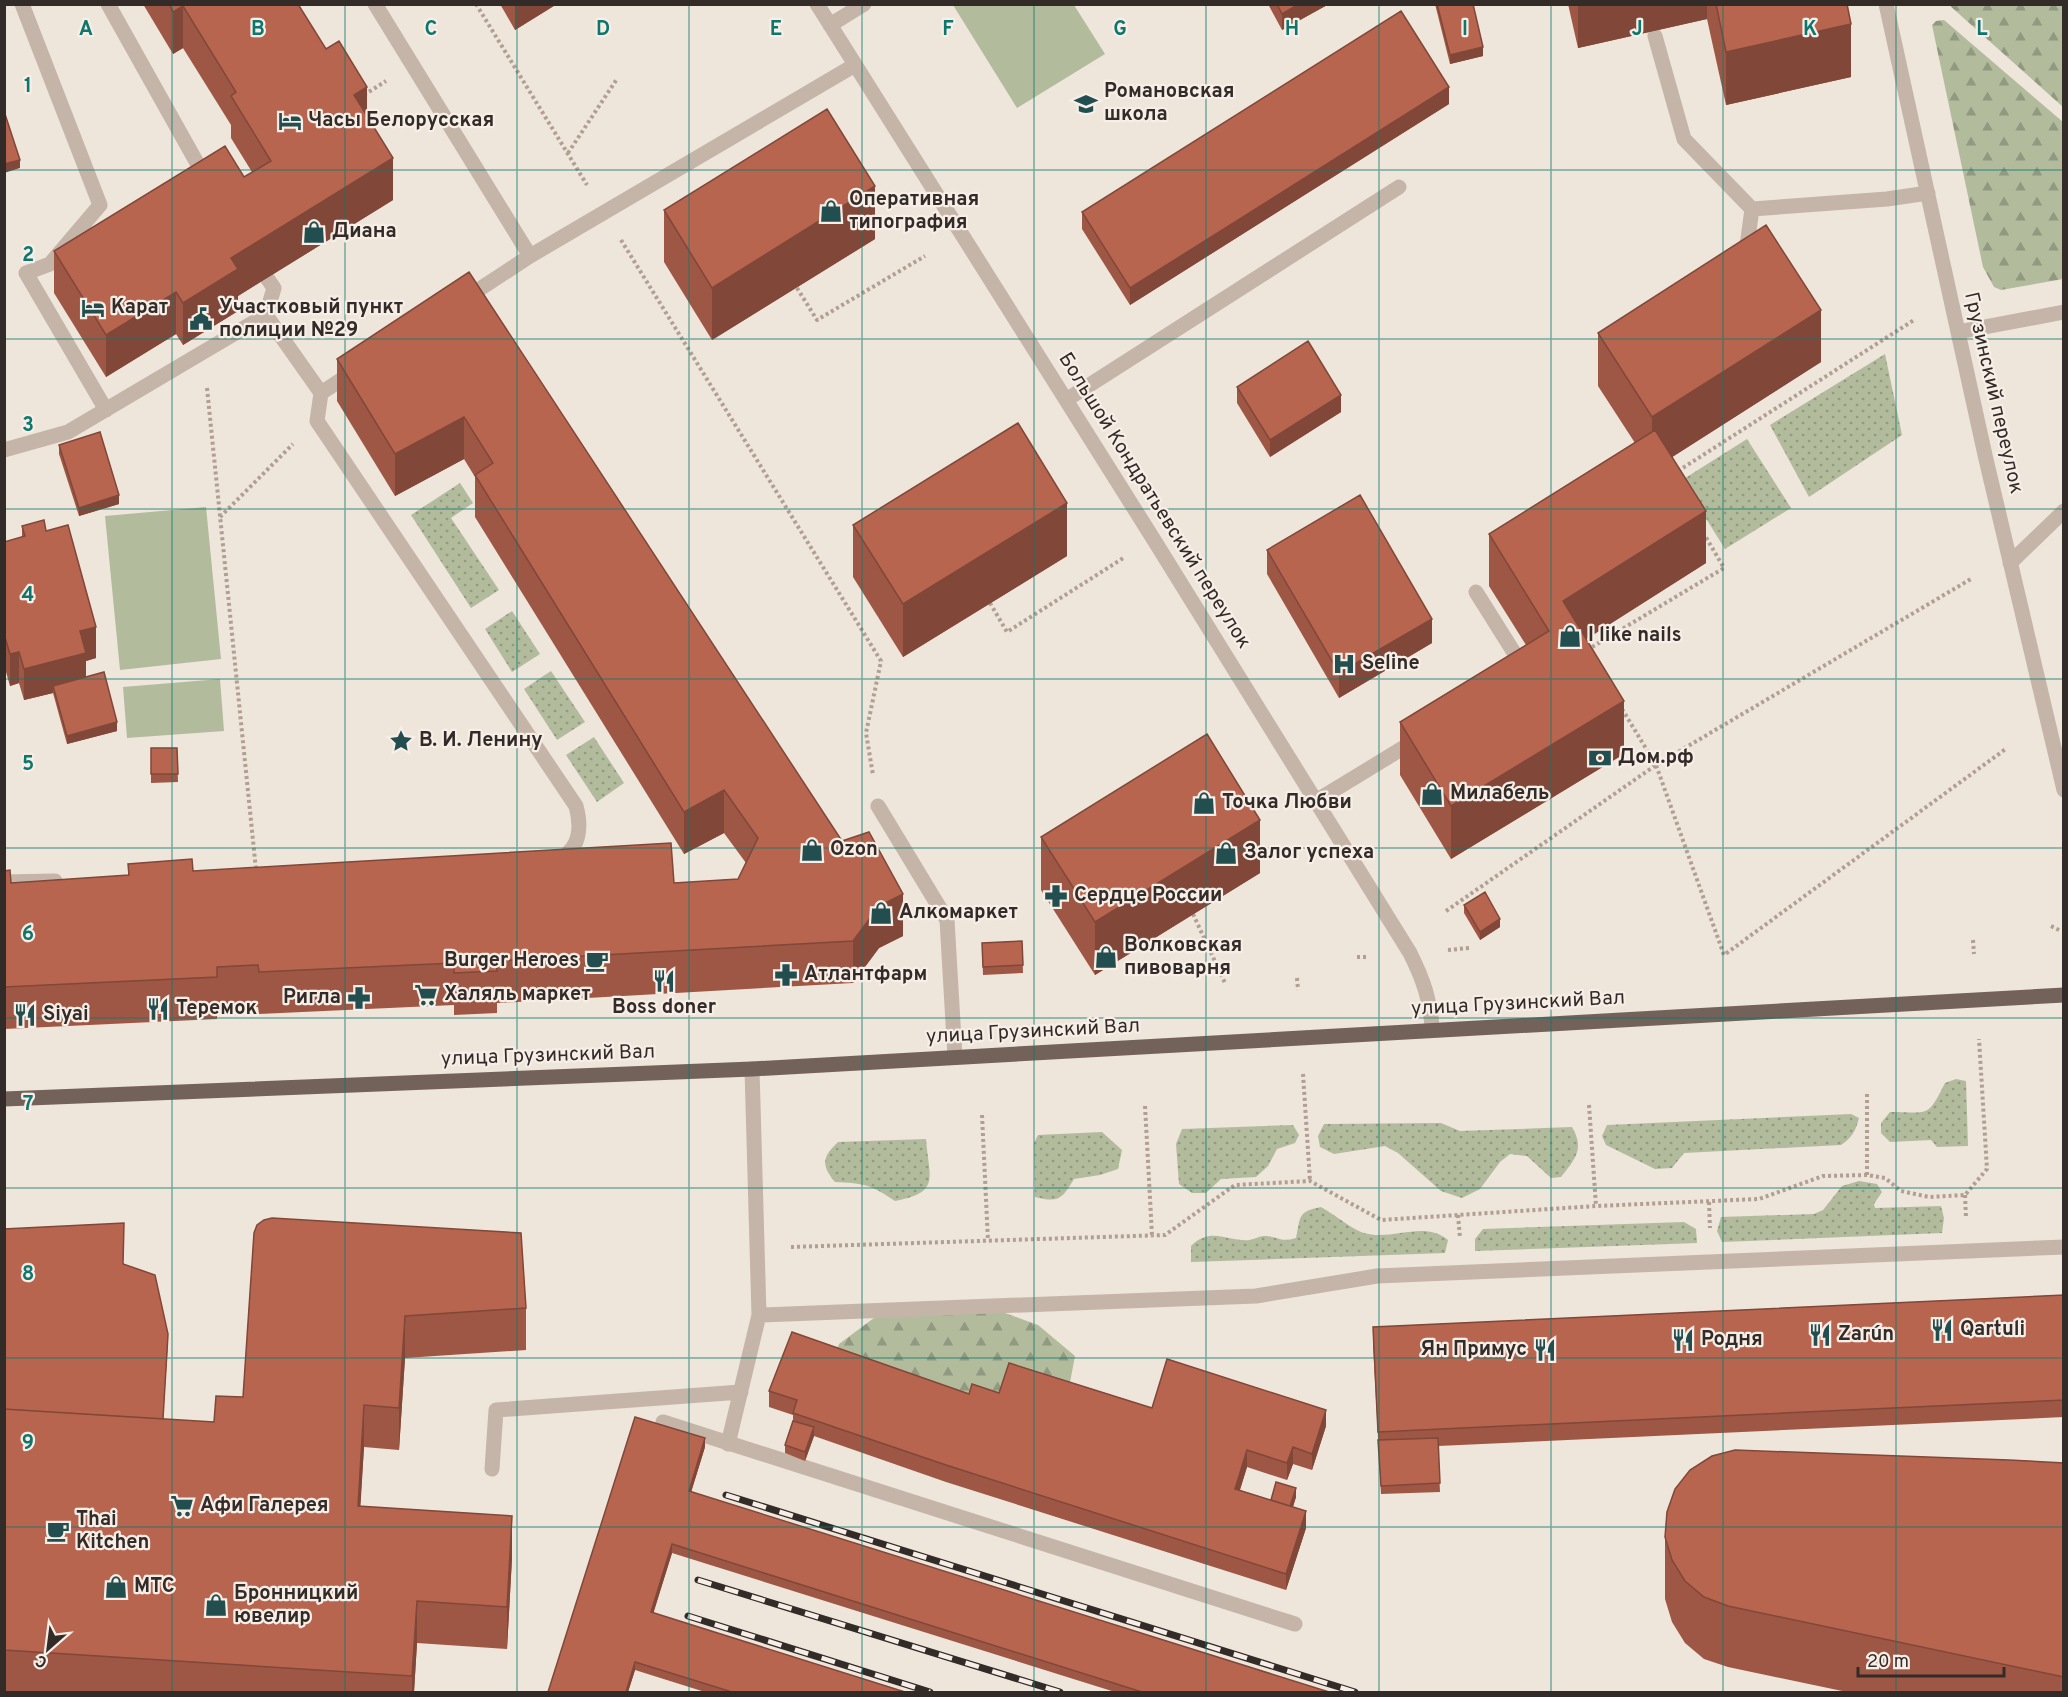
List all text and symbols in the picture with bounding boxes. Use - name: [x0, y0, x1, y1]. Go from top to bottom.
- text: A: [79, 17, 93, 43]
- text: B: [251, 17, 265, 43]
- text: C: [425, 17, 437, 43]
- text: D: [596, 17, 610, 43]
- text: E: [770, 17, 782, 43]
- text: F: [942, 17, 954, 43]
- text: G: [1113, 17, 1127, 43]
- text: H: [1285, 17, 1299, 43]
- text: I: [1462, 17, 1468, 43]
- text: J: [1631, 17, 1643, 43]
- text: K: [1803, 17, 1817, 43]
- text: L: [1976, 17, 1988, 43]
- text: 1: [24, 74, 32, 100]
- place label: Романовская школа: [1104, 79, 1234, 128]
- school or university icon: Романовская школа: [1073, 91, 1099, 117]
- hotel icon: Часы Белорусская: [277, 108, 303, 134]
- place label: Часы Белорусская: [308, 108, 494, 134]
- place label: Оперативная типография: [849, 187, 979, 236]
- shop icon: Оперативная типография: [818, 198, 844, 224]
- shop icon: Диана: [301, 219, 327, 245]
- place label: Диана: [332, 219, 397, 245]
- text: 2: [22, 243, 34, 269]
- street label: Грузинский переулок: [1957, 290, 2029, 496]
- hotel icon: Карат: [80, 295, 106, 321]
- place label: Карат: [111, 295, 168, 321]
- place label: Участковый пункт полиции №29: [219, 295, 403, 344]
- public building icon: Участковый пункт полиции №29: [188, 306, 214, 332]
- street label: Большой Кондратьевский переулок: [1052, 348, 1256, 654]
- text: 3: [22, 413, 34, 439]
- text: 4: [22, 583, 34, 609]
- shop icon: I like nails: [1557, 623, 1583, 649]
- place label: I like nails: [1588, 623, 1682, 649]
- hospital icon: Seline: [1331, 651, 1357, 677]
- place label: Seline: [1362, 651, 1420, 677]
- place icon: В. И. Ленину: [388, 728, 414, 754]
- place label: В. И. Ленину: [419, 728, 543, 754]
- bank icon: Дом.рф: [1587, 745, 1613, 771]
- place label: Дом.рф: [1618, 745, 1694, 771]
- text: 5: [22, 752, 34, 778]
- shop icon: Милабель: [1419, 781, 1445, 807]
- place label: Милабель: [1450, 781, 1549, 807]
- shop icon: Точка Любви: [1191, 790, 1217, 816]
- place label: Точка Любви: [1222, 790, 1352, 816]
- shop icon: Ozon: [799, 837, 825, 863]
- place label: Ozon: [830, 837, 878, 863]
- shop icon: Залог успеха: [1213, 840, 1239, 866]
- place label: Залог успеха: [1244, 840, 1374, 866]
- pharmacy icon: Сердце России: [1043, 883, 1069, 909]
- place label: Сердце России: [1074, 883, 1222, 909]
- shop icon: Алкомаркет: [868, 900, 894, 926]
- place label: Алкомаркет: [899, 900, 1018, 926]
- text: 6: [22, 922, 34, 948]
- place label: Волковская пивоварня: [1124, 933, 1242, 982]
- shop icon: Волковская пивоварня: [1093, 944, 1119, 970]
- place label: Burger Heroes: [444, 948, 579, 974]
- cafe icon: Burger Heroes: [584, 948, 610, 974]
- pharmacy icon: Атлантфарм: [773, 962, 799, 988]
- place label: Атлантфарм: [804, 962, 927, 988]
- restaurant icon: Boss doner: [651, 968, 677, 994]
- supermarket icon: Халяль маркет: [413, 982, 439, 1008]
- place label: Халяль маркет: [444, 982, 591, 1008]
- place label: Ригла: [283, 985, 341, 1011]
- pharmacy icon: Ригла: [346, 985, 372, 1011]
- street label: улица Грузинский Вал: [1410, 985, 1626, 1023]
- place label: Boss doner: [612, 995, 717, 1021]
- restaurant icon: Теремок: [145, 996, 171, 1022]
- place label: Теремок: [176, 996, 258, 1022]
- restaurant icon: Siyai: [12, 1002, 38, 1028]
- place label: Siyai: [43, 1002, 89, 1028]
- street label: улица Грузинский Вал: [925, 1013, 1141, 1051]
- street label: улица Грузинский Вал: [440, 1039, 656, 1073]
- text: 7: [23, 1092, 33, 1118]
- text: 8: [22, 1262, 34, 1288]
- restaurant icon: Qartuli: [1929, 1317, 1955, 1343]
- place label: Qartuli: [1960, 1317, 2025, 1343]
- restaurant icon: Zarún: [1807, 1322, 1833, 1348]
- place label: Zarún: [1838, 1322, 1894, 1348]
- restaurant icon: Родня: [1670, 1327, 1696, 1353]
- place label: Родня: [1701, 1327, 1763, 1353]
- place label: Ян Примус: [1420, 1337, 1527, 1363]
- restaurant icon: Ян Примус: [1532, 1337, 1558, 1363]
- text: 9: [22, 1431, 34, 1457]
- supermarket icon: Афи Галерея: [169, 1493, 195, 1519]
- place label: Афи Галерея: [200, 1493, 329, 1519]
- place label: Thai Kitchen: [76, 1507, 149, 1556]
- cafe icon: Thai Kitchen: [45, 1518, 71, 1544]
- shop icon: МТС: [103, 1574, 129, 1600]
- place label: МТС: [134, 1574, 175, 1600]
- place label: Бронницкий ювелир: [234, 1581, 358, 1630]
- shop icon: Бронницкий ювелир: [203, 1592, 229, 1618]
- north arrow: [18, 1619, 78, 1679]
- scale bar: [1858, 1640, 2004, 1678]
- text: С: [33, 1649, 51, 1672]
- text: 20 m: [1867, 1651, 1909, 1674]

